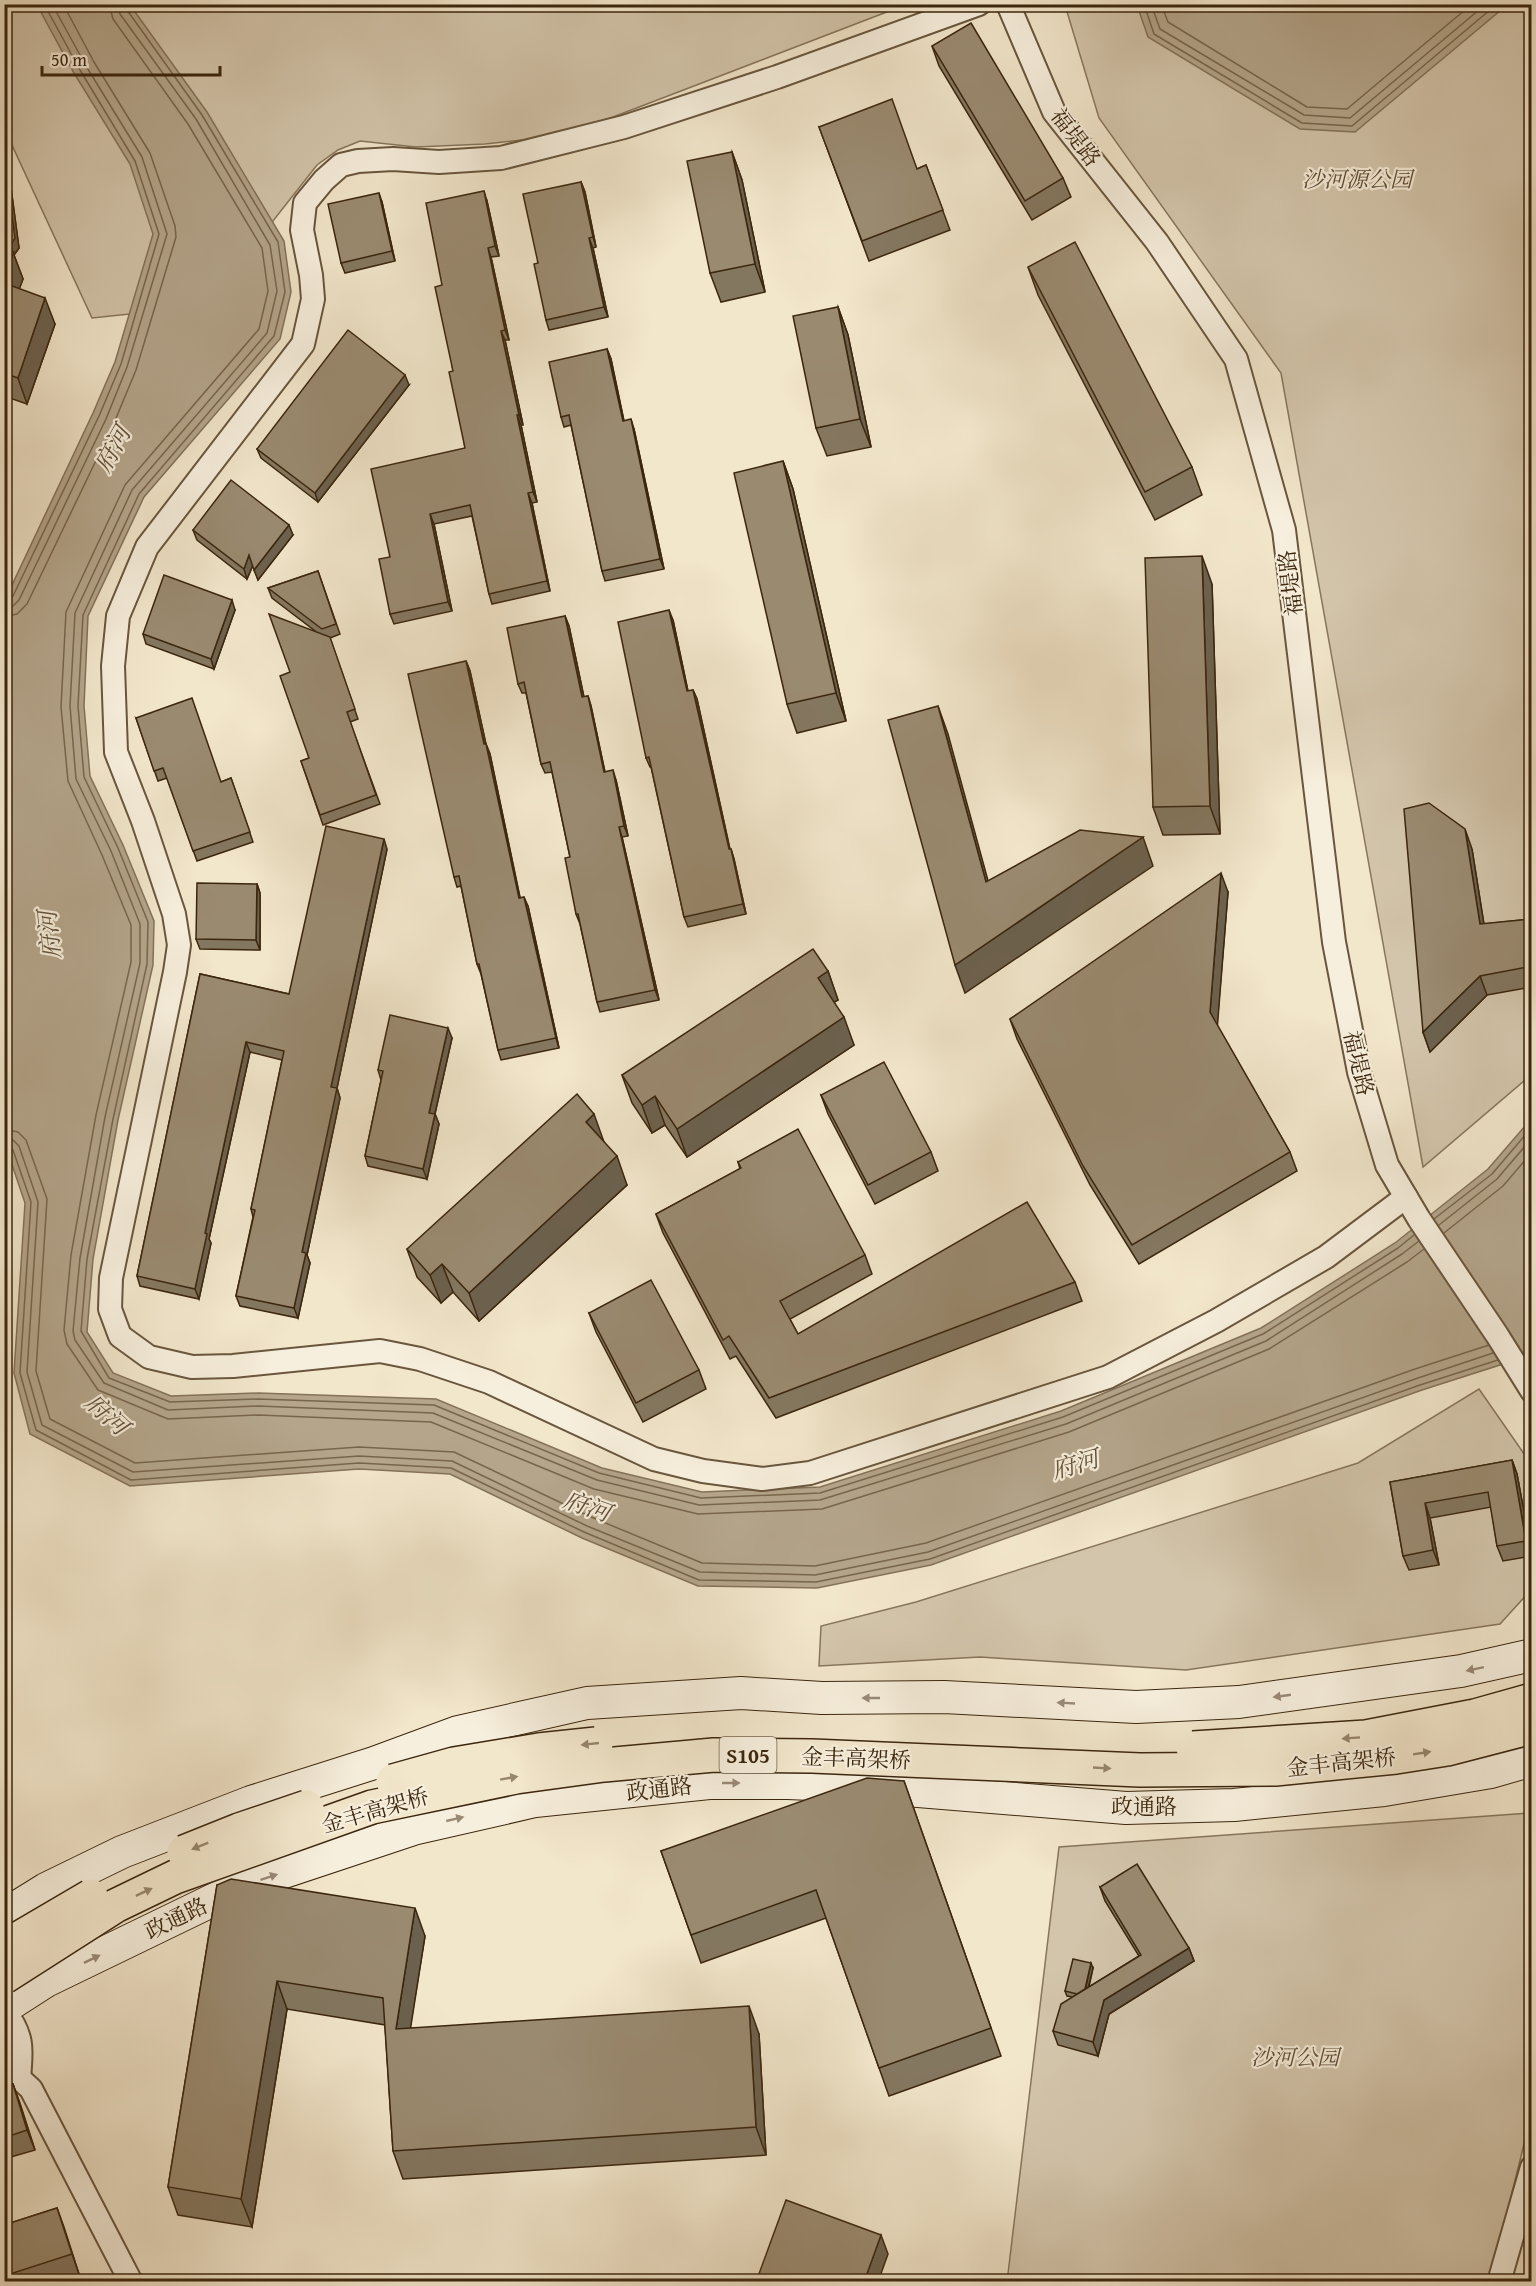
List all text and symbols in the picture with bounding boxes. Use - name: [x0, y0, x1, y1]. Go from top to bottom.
- scale bar: [42, 39, 220, 77]
- text: 50 m: [51, 46, 87, 73]
- street label: 福堤路: [1043, 101, 1109, 173]
- park label: 沙河源公园: [1302, 163, 1415, 195]
- water label: 府河: [85, 416, 141, 478]
- street label: 福堤路: [1270, 548, 1310, 618]
- water label: 府河: [29, 905, 69, 961]
- street label: 福堤路: [1336, 1027, 1382, 1099]
- water label: 府河: [77, 1385, 140, 1446]
- water label: 府河: [1047, 1439, 1107, 1487]
- water label: 府河: [559, 1482, 619, 1532]
- one-way arrow: [1465, 1664, 1484, 1674]
- one-way arrow: [1272, 1692, 1291, 1701]
- one-way arrow: [862, 1693, 881, 1703]
- one-way arrow: [1057, 1699, 1076, 1708]
- one-way arrow: [1342, 1734, 1361, 1743]
- road number: S105: [720, 1737, 777, 1773]
- one-way arrow: [581, 1740, 600, 1749]
- street label: 金丰高架桥: [800, 1740, 912, 1776]
- street label: 金丰高架桥: [1285, 1740, 1397, 1784]
- one-way arrow: [1412, 1748, 1431, 1757]
- one-way arrow: [1092, 1764, 1111, 1773]
- street label: 政通路: [624, 1769, 694, 1809]
- one-way arrow: [500, 1773, 519, 1782]
- one-way arrow: [721, 1778, 740, 1788]
- street label: 金丰高架桥: [318, 1779, 432, 1841]
- street label: 政通路: [1111, 1790, 1177, 1822]
- one-way arrow: [445, 1814, 464, 1824]
- one-way arrow: [191, 1842, 209, 1851]
- one-way arrow: [260, 1871, 278, 1881]
- one-way arrow: [135, 1888, 152, 1897]
- street label: 政通路: [139, 1889, 213, 1947]
- one-way arrow: [83, 1954, 100, 1964]
- park label: 沙河公园: [1251, 2041, 1342, 2073]

